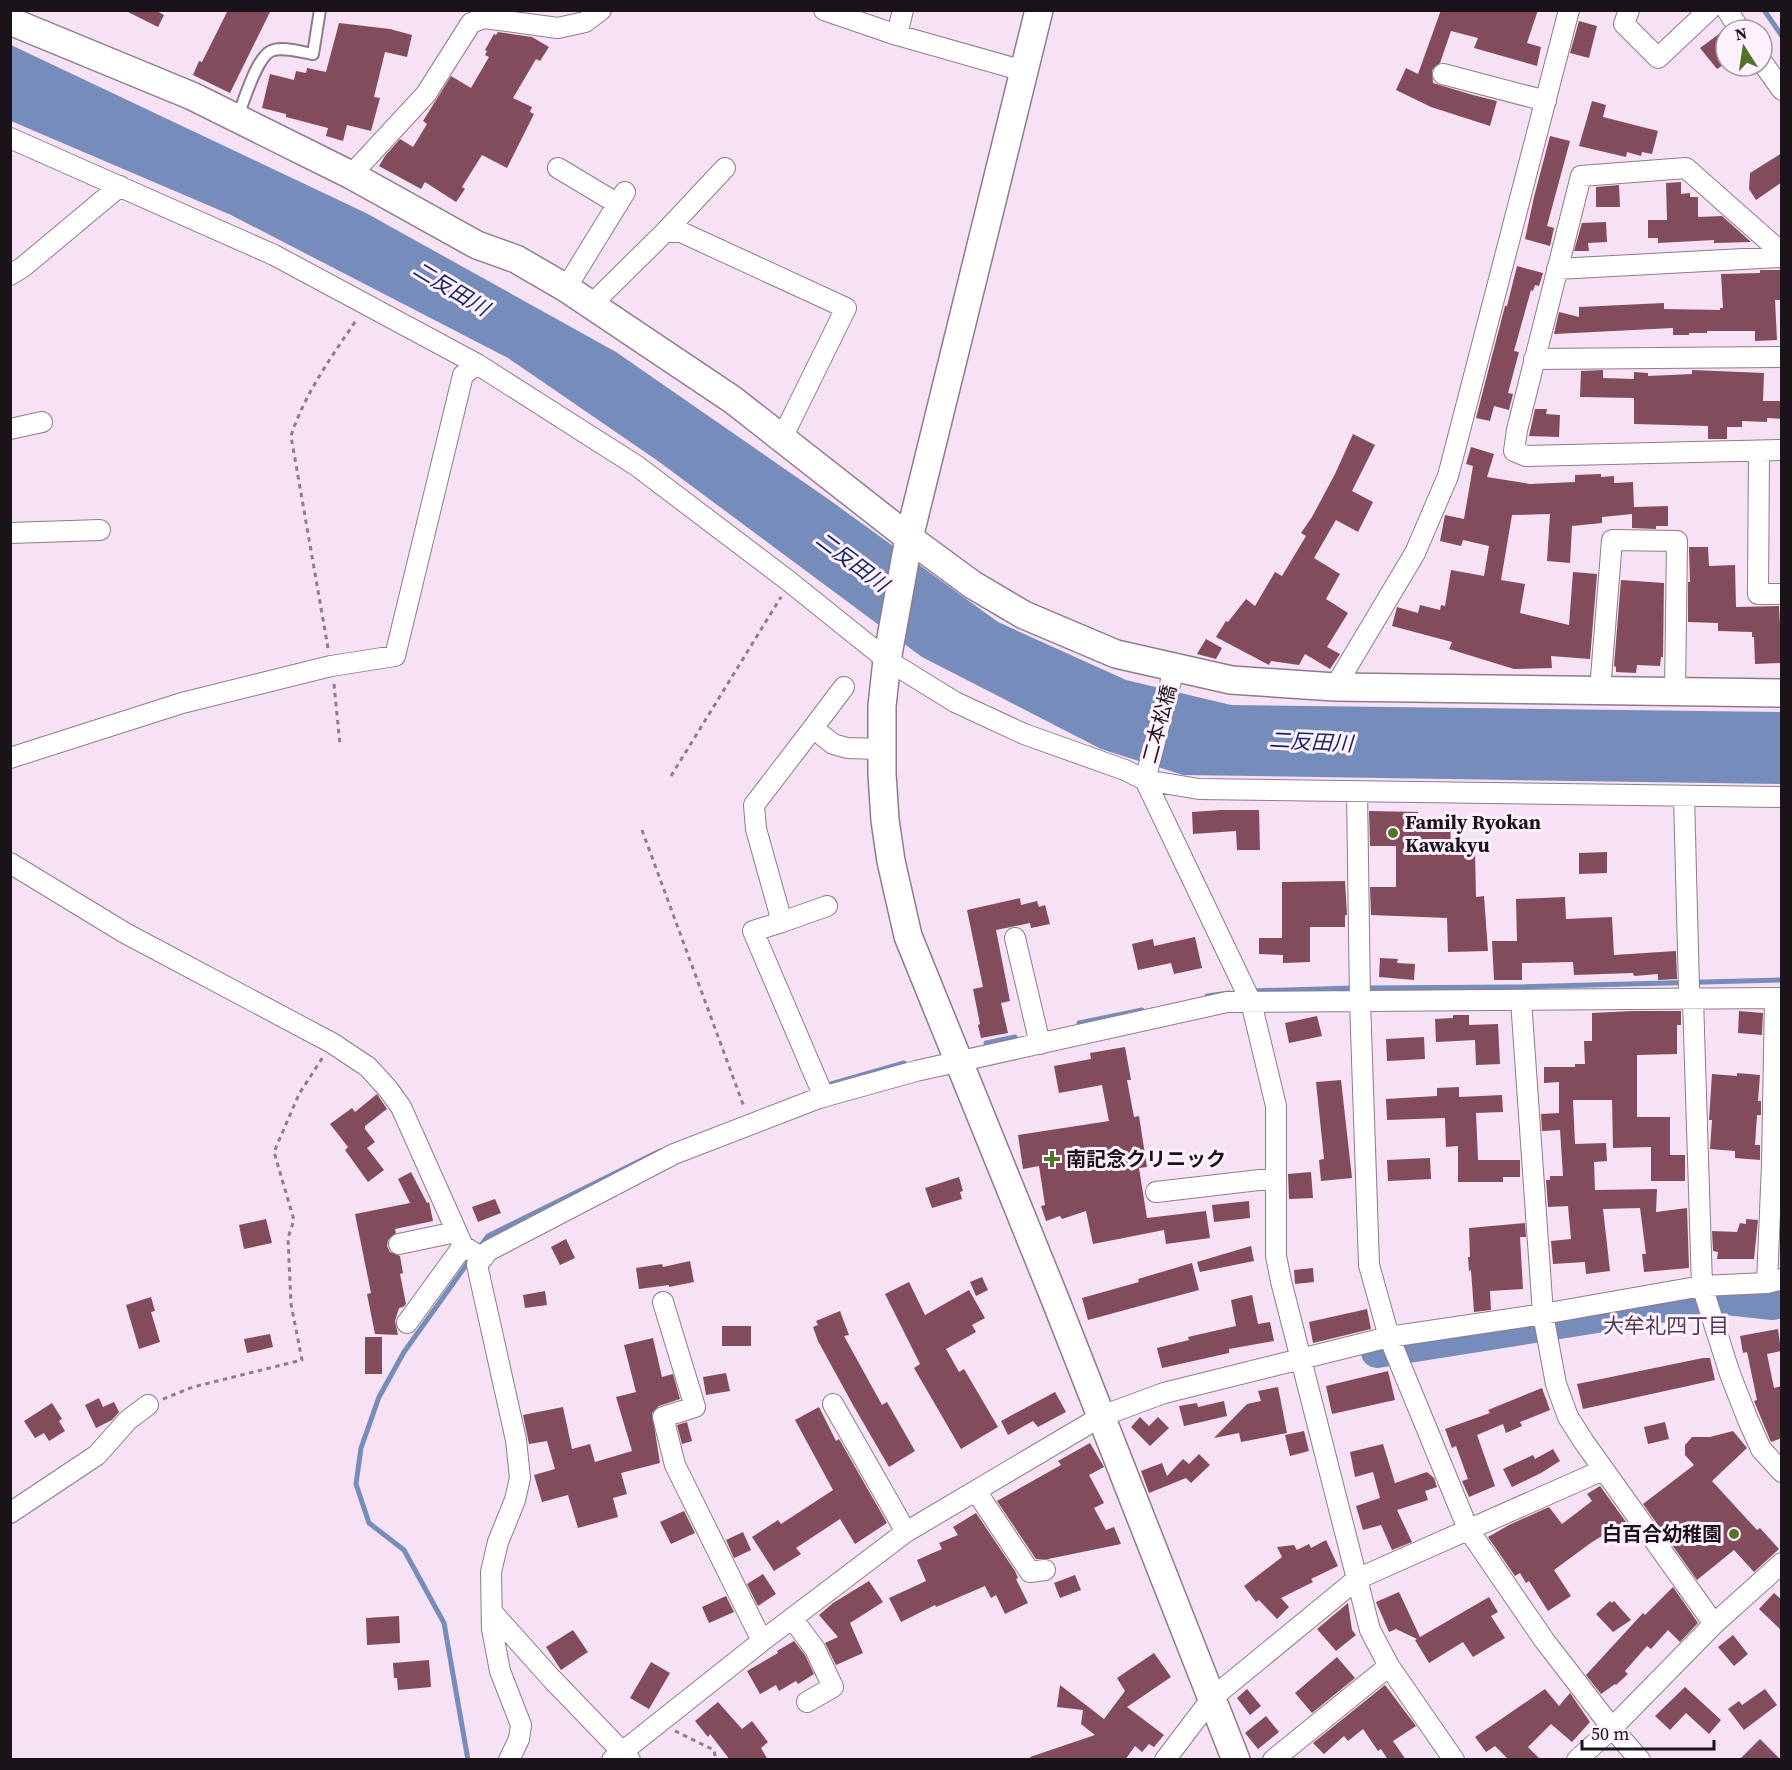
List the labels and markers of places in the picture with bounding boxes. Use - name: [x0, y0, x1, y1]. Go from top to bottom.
- place label: Family Ryokan Kawakyu: [1405, 808, 1541, 859]
- marker: Family Ryokan Kawakyu: [1386, 826, 1400, 840]
- place label: 南記念クリニック: [1066, 1145, 1226, 1173]
- marker: 南記念クリニック: [1043, 1150, 1061, 1168]
- place label: 白百合幼稚園: [1602, 1520, 1722, 1548]
- marker: 白百合幼稚園: [1727, 1527, 1741, 1541]

